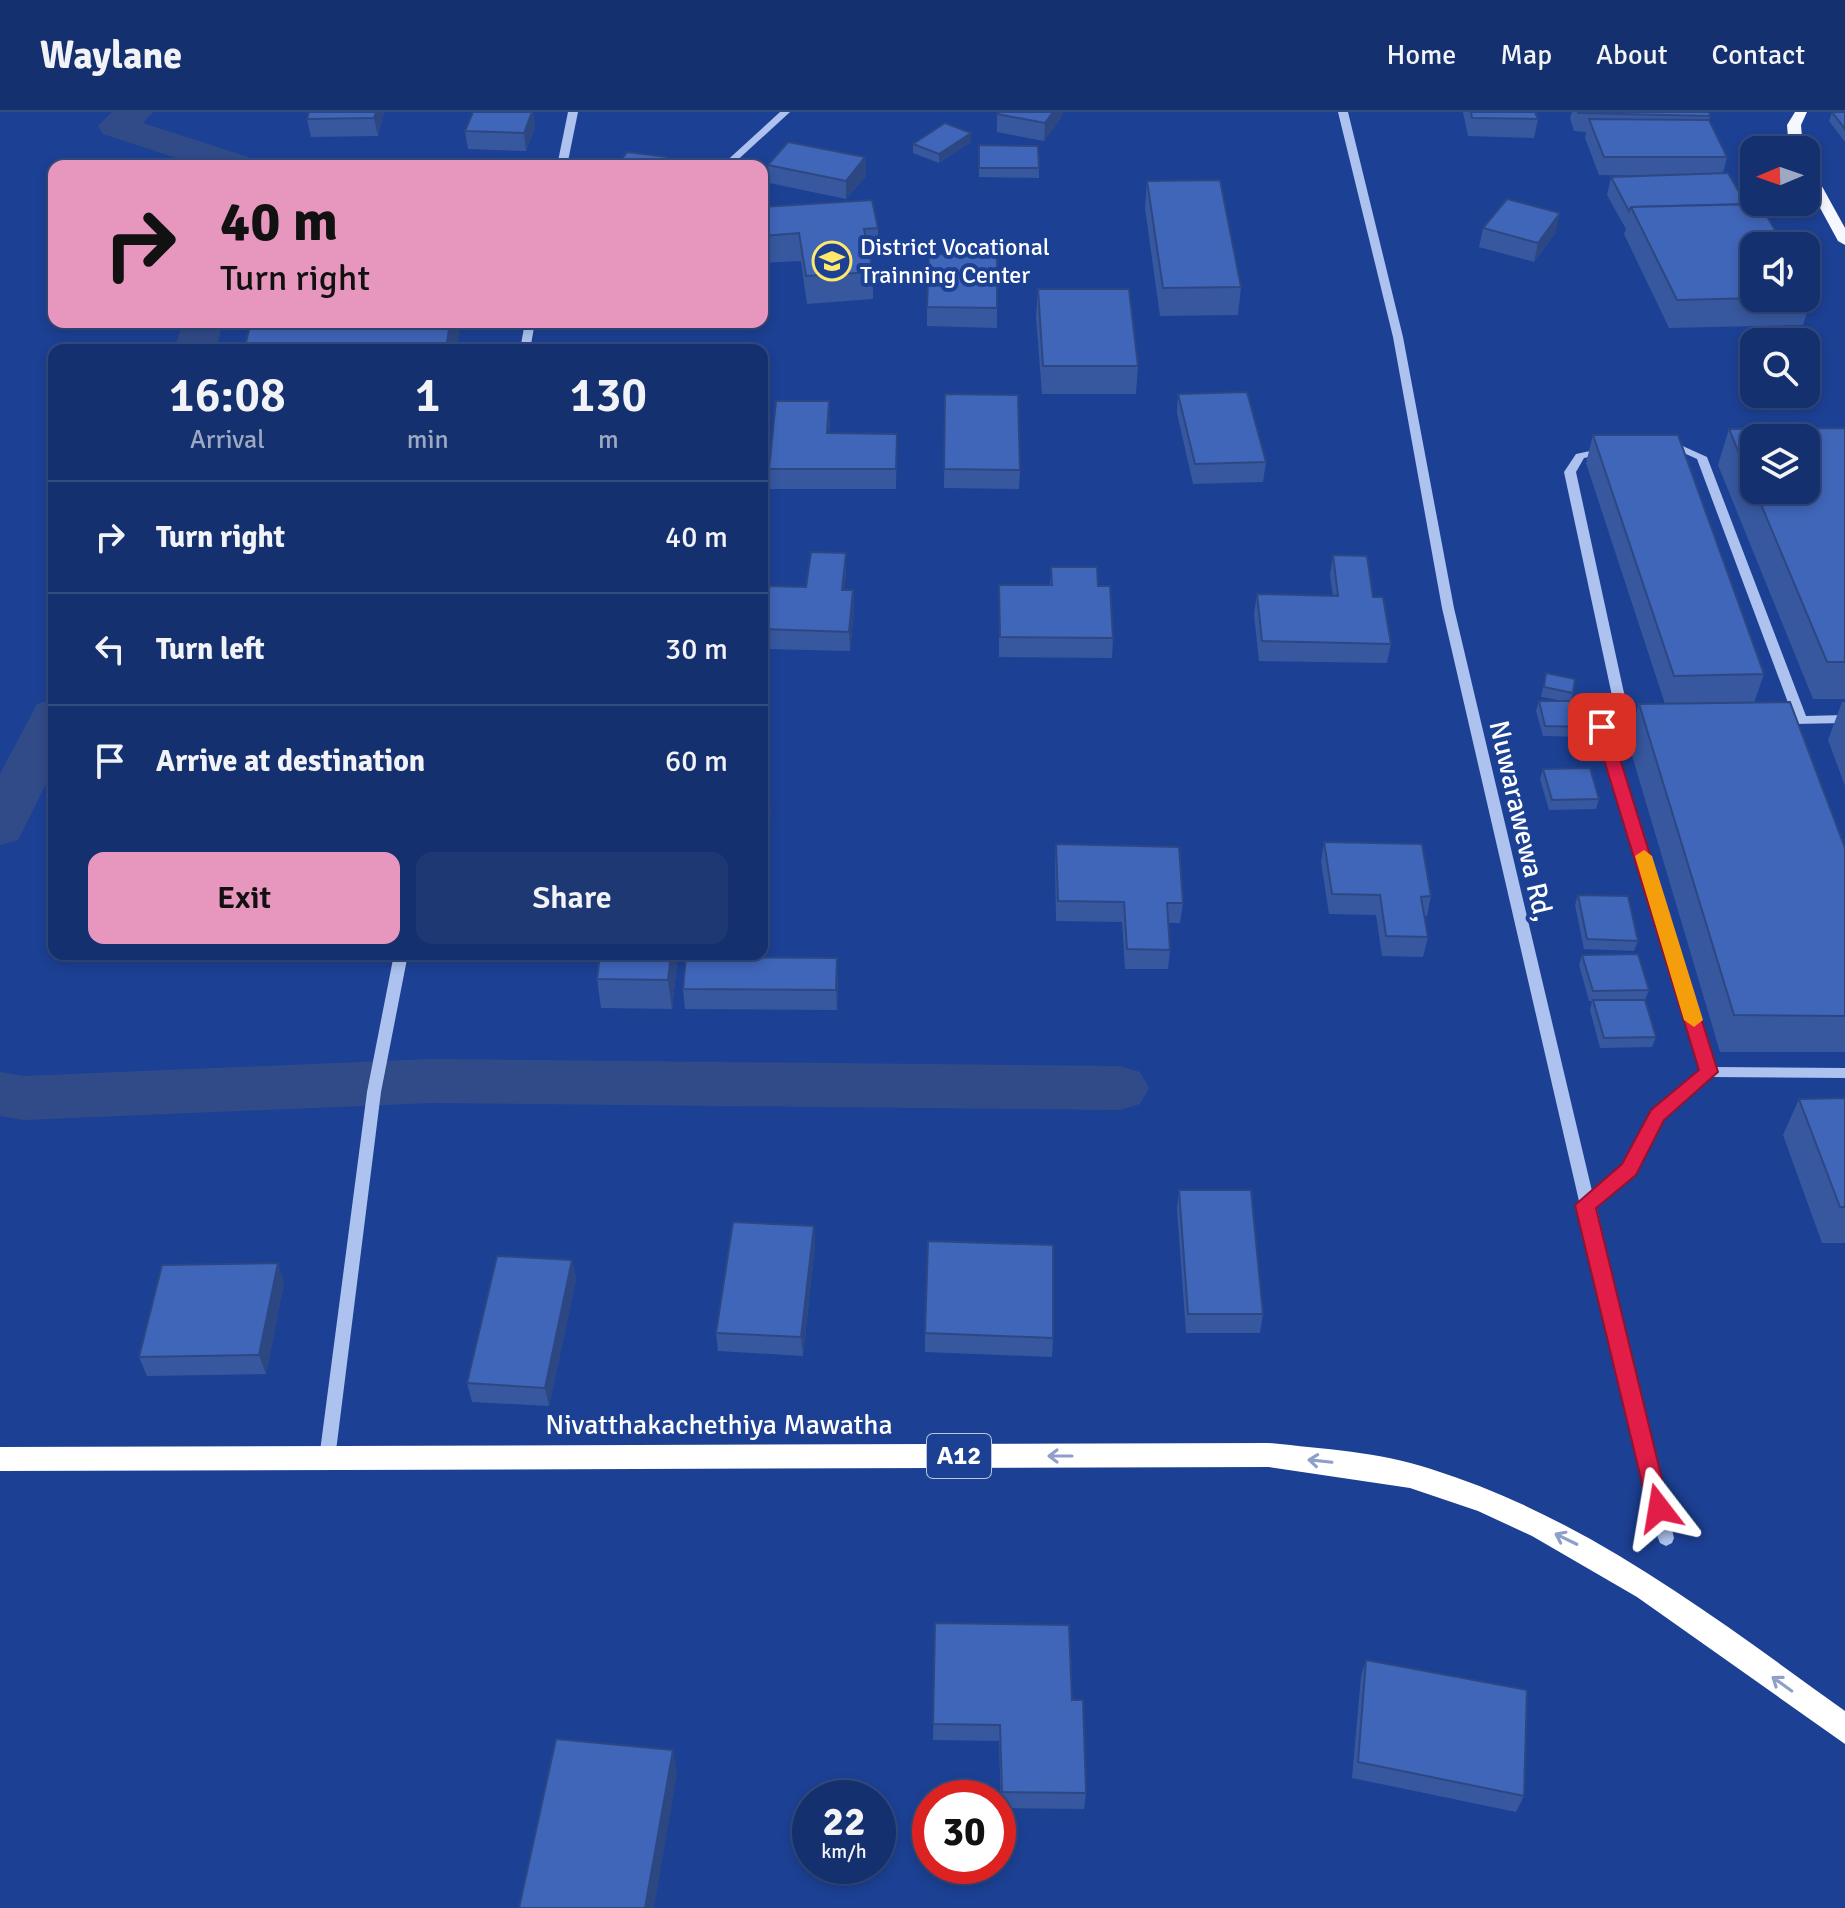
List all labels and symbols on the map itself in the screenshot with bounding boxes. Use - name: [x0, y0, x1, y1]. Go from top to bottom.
- north arrow: [1740, 136, 1820, 216]
- place label: District Vocational Trainning Center: [860, 232, 1050, 290]
- school or university icon: District Vocational Trainning Center: [811, 240, 853, 282]
- pin: [1568, 693, 1636, 761]
- street label: Nuwarawewa Rd,: [1481, 717, 1561, 925]
- street label: Nivatthakachethiya Mawatha: [545, 1408, 893, 1442]
- road number: A12: [927, 1434, 991, 1478]
- one-way arrow: [1047, 1448, 1074, 1464]
- one-way arrow: [1307, 1453, 1334, 1468]
- position arrow: [1617, 1466, 1701, 1550]
- one-way arrow: [1555, 1530, 1579, 1546]
- one-way arrow: [1771, 1676, 1793, 1692]
- speed limit sign: 30: [912, 1780, 1016, 1884]

